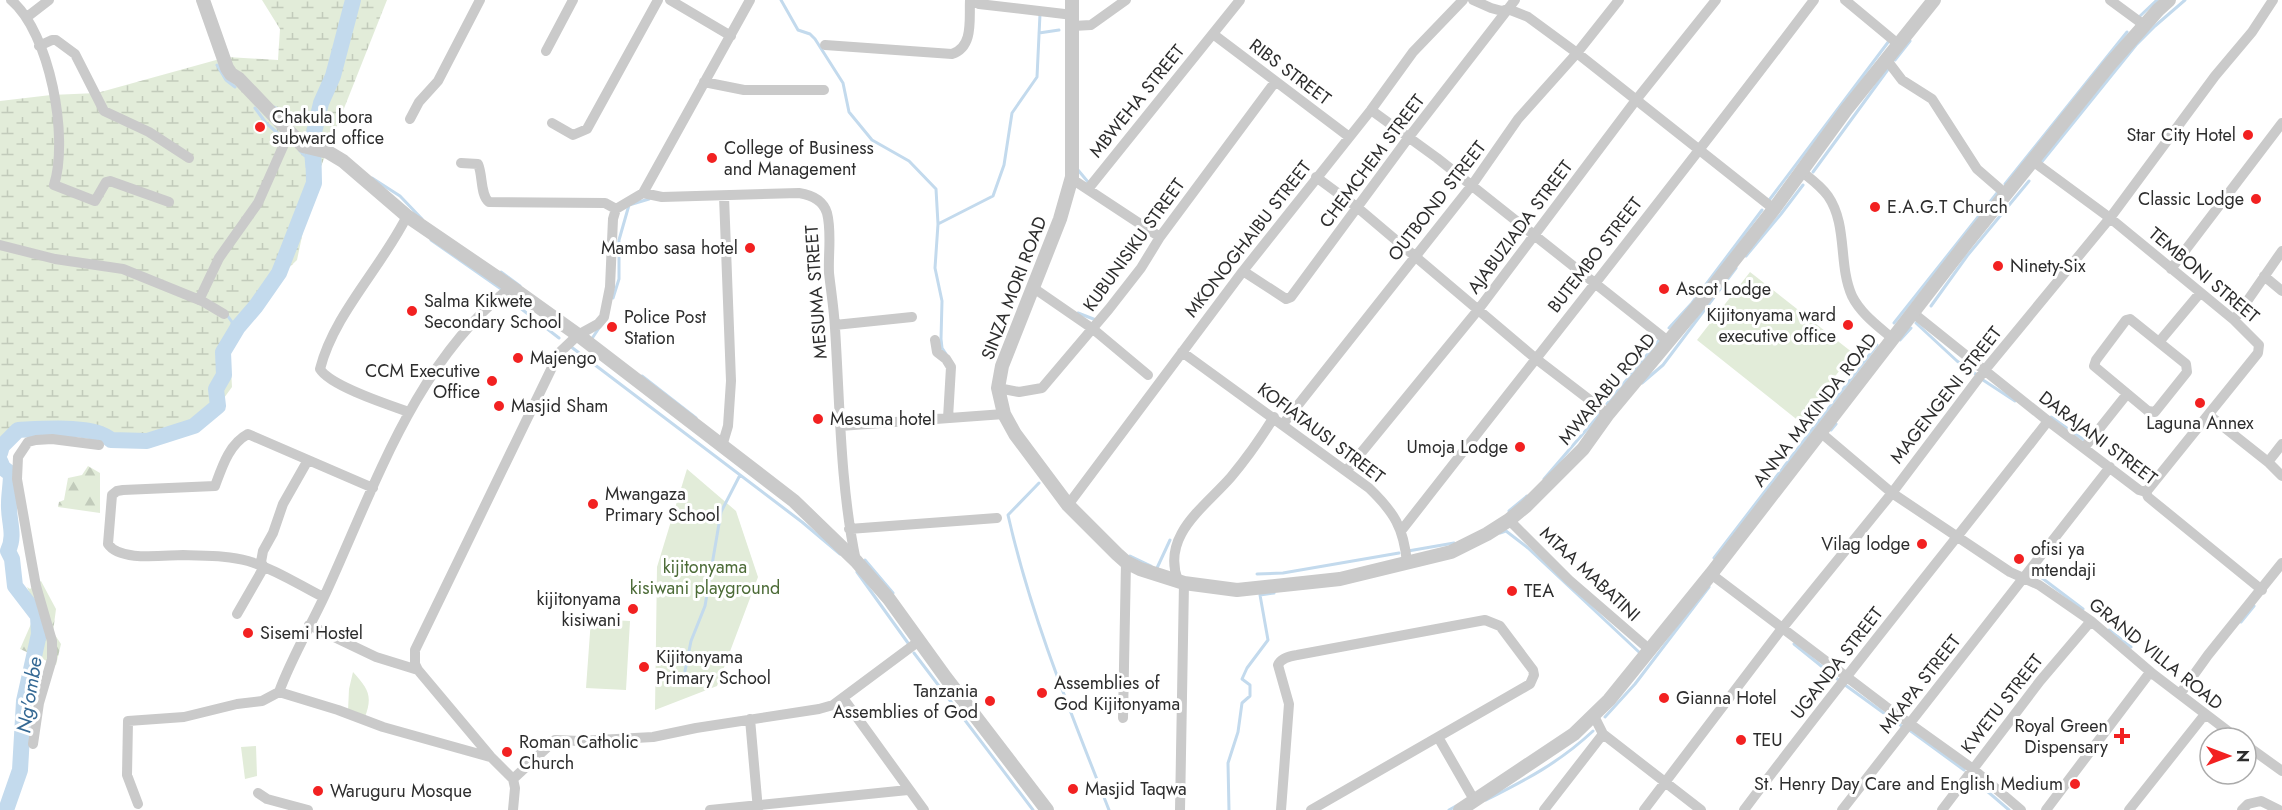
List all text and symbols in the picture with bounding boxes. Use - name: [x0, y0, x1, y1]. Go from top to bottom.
- street label: RIBS STREET: [1244, 33, 1337, 112]
- street label: MBWEHA STREET: [1083, 38, 1191, 163]
- street label: CHEMCHEM STREET: [1313, 88, 1431, 233]
- place label: Chakula bora subward office: [272, 104, 384, 151]
- marker: Chakula bora subward office: [253, 120, 267, 134]
- place label: Star City Hotel: [2127, 122, 2236, 148]
- marker: Star City Hotel: [2241, 128, 2255, 142]
- place label: College of Business and Management: [724, 135, 874, 182]
- street label: OUTBOND STREET: [1382, 135, 1493, 267]
- marker: College of Business and Management: [705, 151, 719, 165]
- street label: AJABUZIADA STREET: [1461, 154, 1579, 299]
- street label: MKONOGHAIBU STREET: [1178, 155, 1318, 323]
- street label: KUBUNISIKU STREET: [1077, 173, 1192, 317]
- place label: Classic Lodge: [2138, 186, 2244, 212]
- street label: BUTEMBO STREET: [1542, 191, 1649, 318]
- marker: Classic Lodge: [2249, 192, 2263, 206]
- place label: E.A.G.T Church: [1887, 194, 2008, 220]
- marker: E.A.G.T Church: [1868, 200, 1882, 214]
- street label: SINZA MORI ROAD: [975, 212, 1053, 364]
- street label: TEMBONI STREET: [2143, 221, 2265, 330]
- street label: MESUMA STREET: [798, 224, 834, 360]
- place label: Mambo sasa hotel: [601, 235, 738, 261]
- marker: Mambo sasa hotel: [743, 241, 757, 255]
- place label: Ninety-Six: [2010, 253, 2086, 279]
- marker: Ninety-Six: [1991, 259, 2005, 273]
- place label: Ascot Lodge: [1676, 276, 1771, 302]
- marker: Ascot Lodge: [1657, 282, 1671, 296]
- place label: Salma Kikwete Secondary School: [424, 288, 562, 335]
- place label: Kijitonyama ward executive office: [1706, 302, 1836, 349]
- marker: Salma Kikwete Secondary School: [405, 304, 419, 318]
- place label: Police Post Station: [624, 304, 707, 351]
- marker: Kijitonyama ward executive office: [1841, 318, 1855, 332]
- marker: Police Post Station: [605, 320, 619, 334]
- street label: MAGENGENI STREET: [1884, 320, 2008, 469]
- street label: MWARABU ROAD: [1552, 327, 1662, 451]
- street label: ANNA MAKINDA ROAD: [1747, 328, 1883, 492]
- place label: Majengo: [530, 345, 597, 371]
- marker: Majengo: [511, 351, 525, 365]
- place label: CCM Executive Office: [365, 358, 480, 405]
- marker: CCM Executive Office: [485, 374, 499, 388]
- street label: KOFIATAUSI STREET: [1252, 376, 1391, 490]
- street label: DARAJANI STREET: [2033, 385, 2163, 491]
- place label: Masjid Sham: [511, 393, 608, 419]
- marker: Laguna Annex: [2193, 396, 2207, 410]
- marker: Masjid Sham: [492, 399, 506, 413]
- place label: Mesuma hotel: [830, 406, 936, 432]
- place label: Laguna Annex: [2146, 410, 2254, 436]
- marker: Mesuma hotel: [811, 412, 825, 426]
- place label: Umoja Lodge: [1407, 434, 1508, 460]
- marker: Umoja Lodge: [1513, 440, 1527, 454]
- place label: Mwangaza Primary School: [605, 481, 720, 528]
- marker: Mwangaza Primary School: [586, 497, 600, 511]
- street label: MTAA MABATINI: [1534, 521, 1646, 627]
- place label: Vilag lodge: [1821, 531, 1910, 557]
- place label: ofisi ya mtendaji: [2031, 536, 2096, 583]
- marker: Vilag lodge: [1915, 537, 1929, 551]
- marker: ofisi ya mtendaji: [2012, 552, 2026, 566]
- park label: kijitonyama kisiwani playground: [630, 554, 780, 601]
- place label: TEA: [1524, 578, 1554, 604]
- marker: TEA: [1505, 584, 1519, 598]
- place label: kijitonyama kisiwani: [536, 586, 621, 633]
- street label: GRAND VILLA ROAD: [2083, 592, 2229, 716]
- street label: UGANDA STREET: [1785, 601, 1889, 725]
- marker: kijitonyama kisiwani: [626, 602, 640, 616]
- place label: Sisemi Hostel: [260, 620, 363, 646]
- marker: Sisemi Hostel: [241, 626, 255, 640]
- street label: MKAPA STREET: [1873, 629, 1967, 739]
- place label: Kijitonyama Primary School: [656, 644, 771, 691]
- street label: KWETU STREET: [1955, 648, 2050, 759]
- water label: Ng'ombe: [9, 655, 50, 735]
- marker: Kijitonyama Primary School: [637, 660, 651, 674]
- place label: Assemblies of God Kijitonyama: [1054, 670, 1180, 717]
- place label: Tanzania Assemblies of God: [833, 678, 978, 725]
- place label: Gianna Hotel: [1676, 685, 1777, 711]
- marker: Assemblies of God Kijitonyama: [1035, 686, 1049, 700]
- marker: Gianna Hotel: [1657, 691, 1671, 705]
- marker: Tanzania Assemblies of God: [983, 694, 997, 708]
- place label: Royal Green Dispensary: [2014, 713, 2108, 760]
- north arrow: [2198, 726, 2258, 786]
- place label: TEU: [1753, 727, 1783, 753]
- marker: Royal Green Dispensary: [2113, 727, 2131, 745]
- place label: Roman Catholic Church: [519, 729, 638, 776]
- marker: TEU: [1734, 733, 1748, 747]
- marker: Roman Catholic Church: [500, 745, 514, 759]
- text: N: [2231, 750, 2254, 762]
- place label: St. Henry Day Care and English Medium: [1754, 771, 2063, 797]
- place label: Masjid Taqwa: [1085, 776, 1187, 802]
- marker: St. Henry Day Care and English Medium: [2068, 777, 2082, 791]
- place label: Waruguru Mosque: [330, 778, 472, 804]
- marker: Masjid Taqwa: [1066, 782, 1080, 796]
- marker: Waruguru Mosque: [311, 784, 325, 798]

